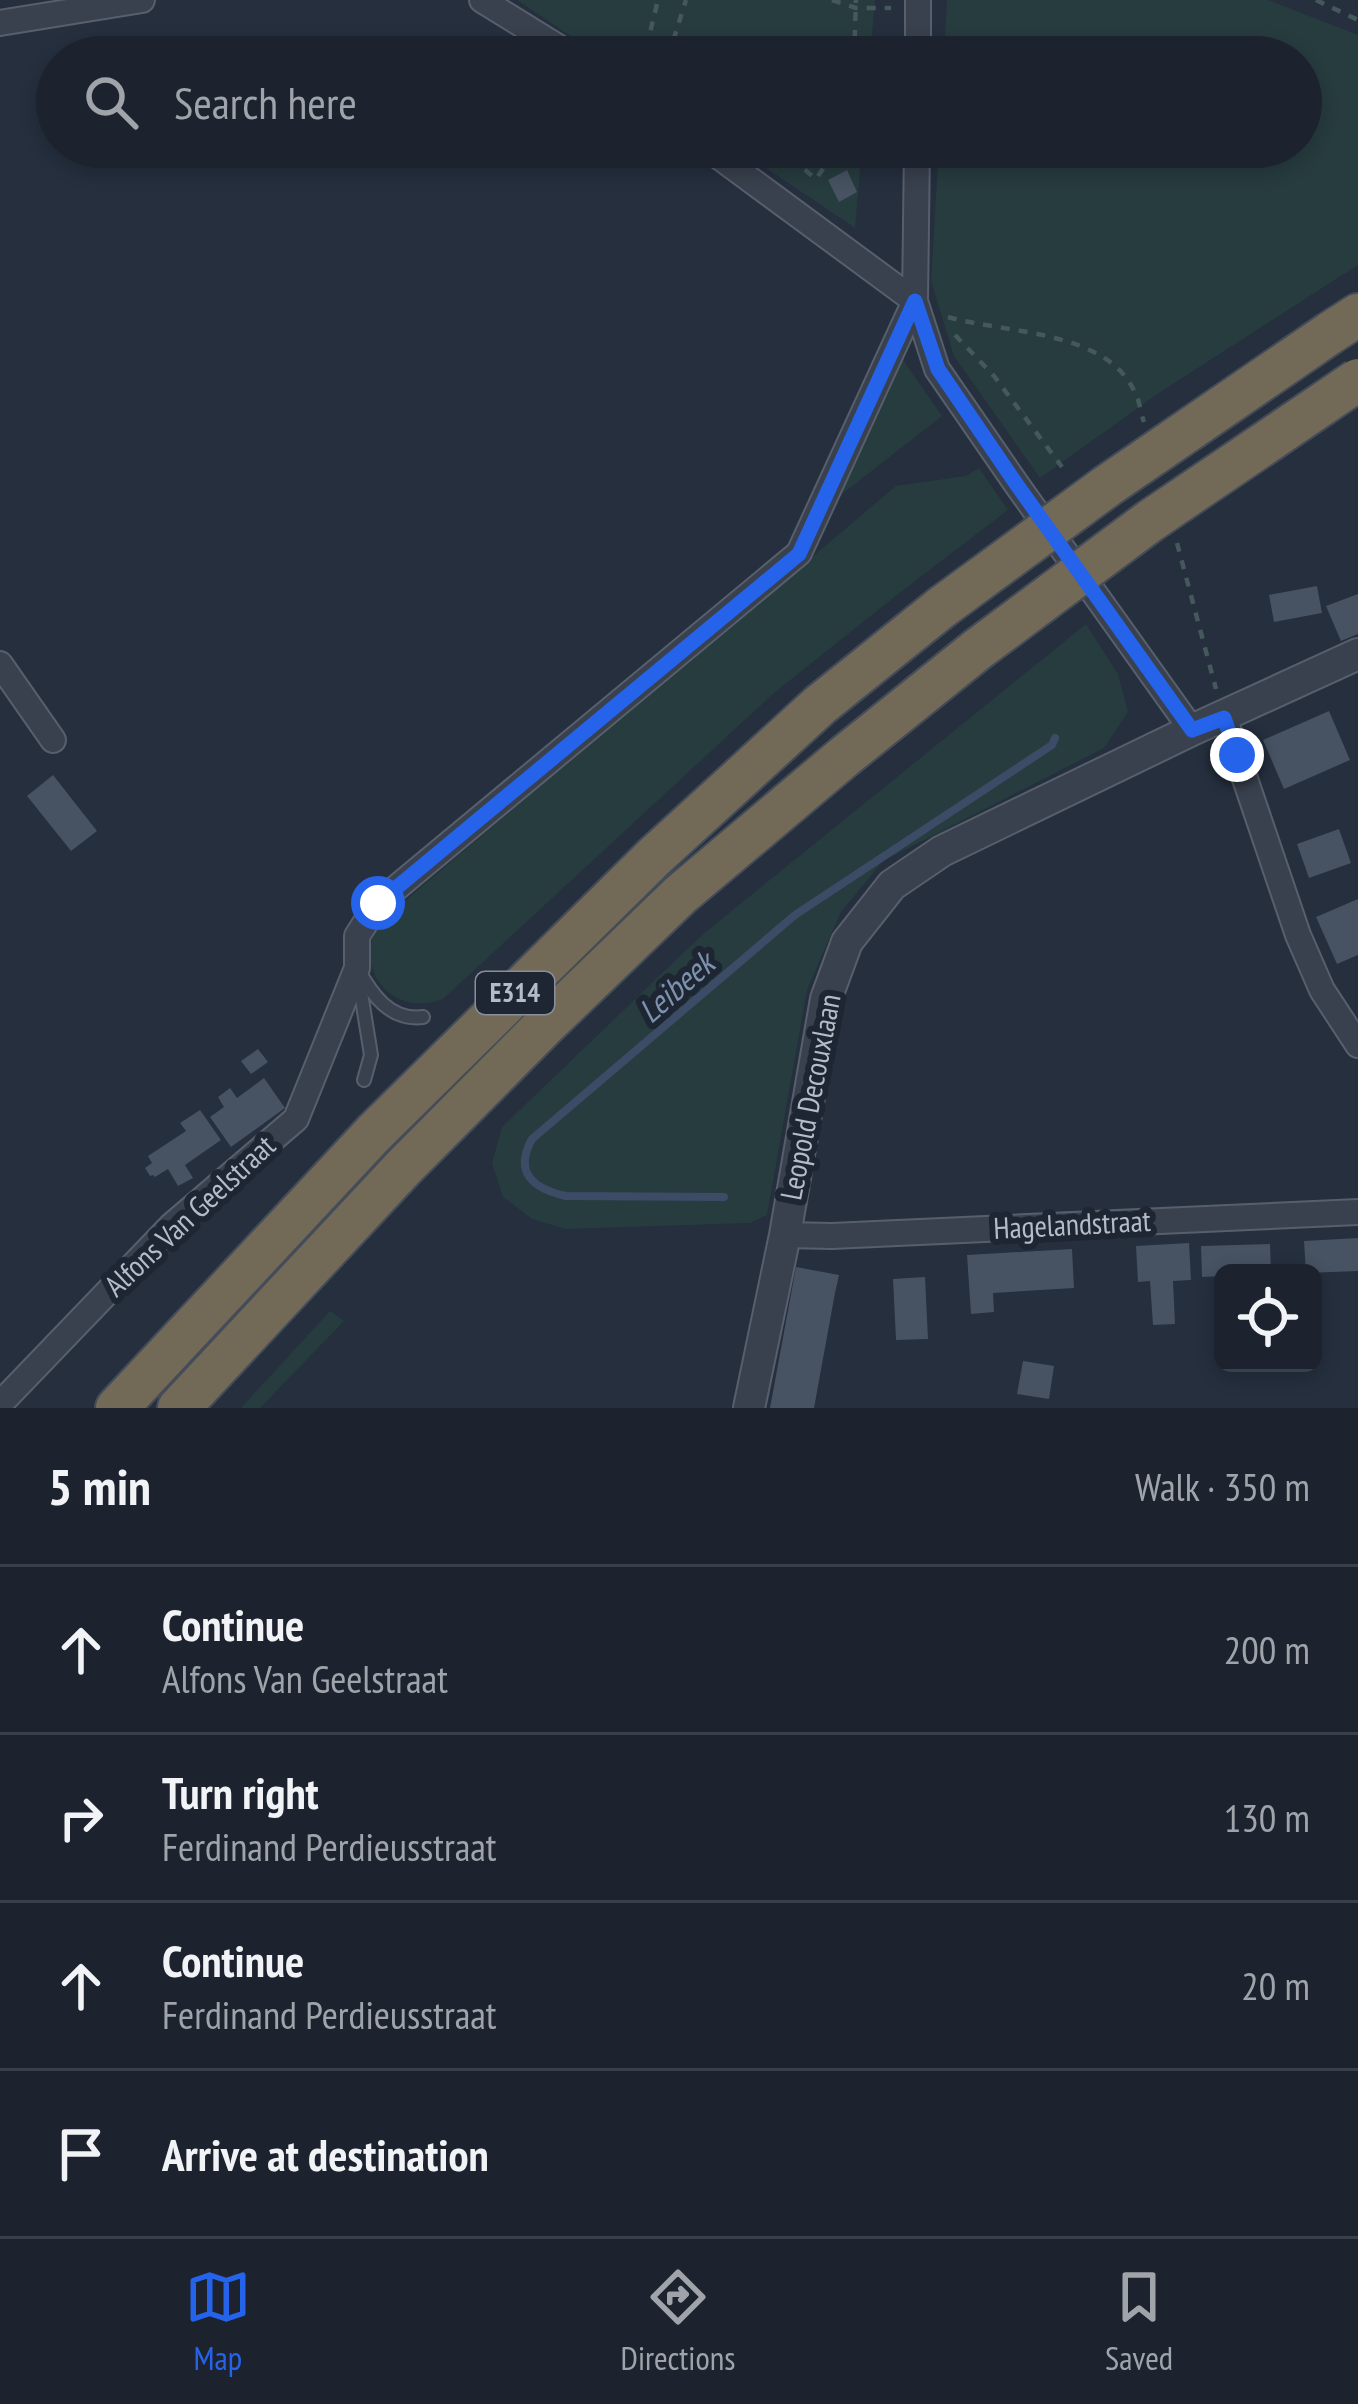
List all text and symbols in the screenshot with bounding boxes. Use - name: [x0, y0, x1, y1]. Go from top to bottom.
- search box: [36, 36, 1322, 168]
- icon: search: [78, 69, 144, 135]
- text: Search here: [174, 73, 357, 131]
- route end: [1210, 728, 1264, 782]
- route start: [351, 876, 405, 930]
- water label: Leibeek: [629, 939, 726, 1031]
- road number: E314: [476, 972, 554, 1014]
- street label: Leopold Decouxlaan: [770, 990, 849, 1203]
- street label: Alfons Van Geelstraat: [95, 1125, 283, 1304]
- street label: Hagelandstraat: [992, 1200, 1152, 1247]
- map controls: [1214, 1264, 1322, 1372]
- button: locate: [1214, 1264, 1322, 1372]
- text: 5 min: [48, 1453, 151, 1519]
- text: Walk · 350 m: [1135, 1461, 1310, 1512]
- text: Continue: [162, 1595, 304, 1653]
- icon: ahead: [48, 1617, 114, 1683]
- text: 200 m: [1224, 1624, 1310, 1675]
- text: Alfons Van Geelstraat: [162, 1653, 448, 1704]
- text: Turn right: [162, 1763, 319, 1821]
- icon: right: [48, 1785, 114, 1851]
- text: 130 m: [1224, 1792, 1310, 1843]
- text: Ferdinand Perdieusstraat: [162, 1821, 497, 1872]
- text: Continue: [162, 1931, 304, 1989]
- icon: ahead: [48, 1953, 114, 2019]
- text: 20 m: [1241, 1960, 1310, 2011]
- text: Ferdinand Perdieusstraat: [162, 1989, 497, 2040]
- icon: arrive: [48, 2121, 114, 2187]
- text: Arrive at destination: [162, 2125, 489, 2183]
- tab: Map: [185, 2264, 251, 2379]
- tab: Directions: [621, 2264, 735, 2379]
- tab: Saved: [1105, 2264, 1173, 2379]

